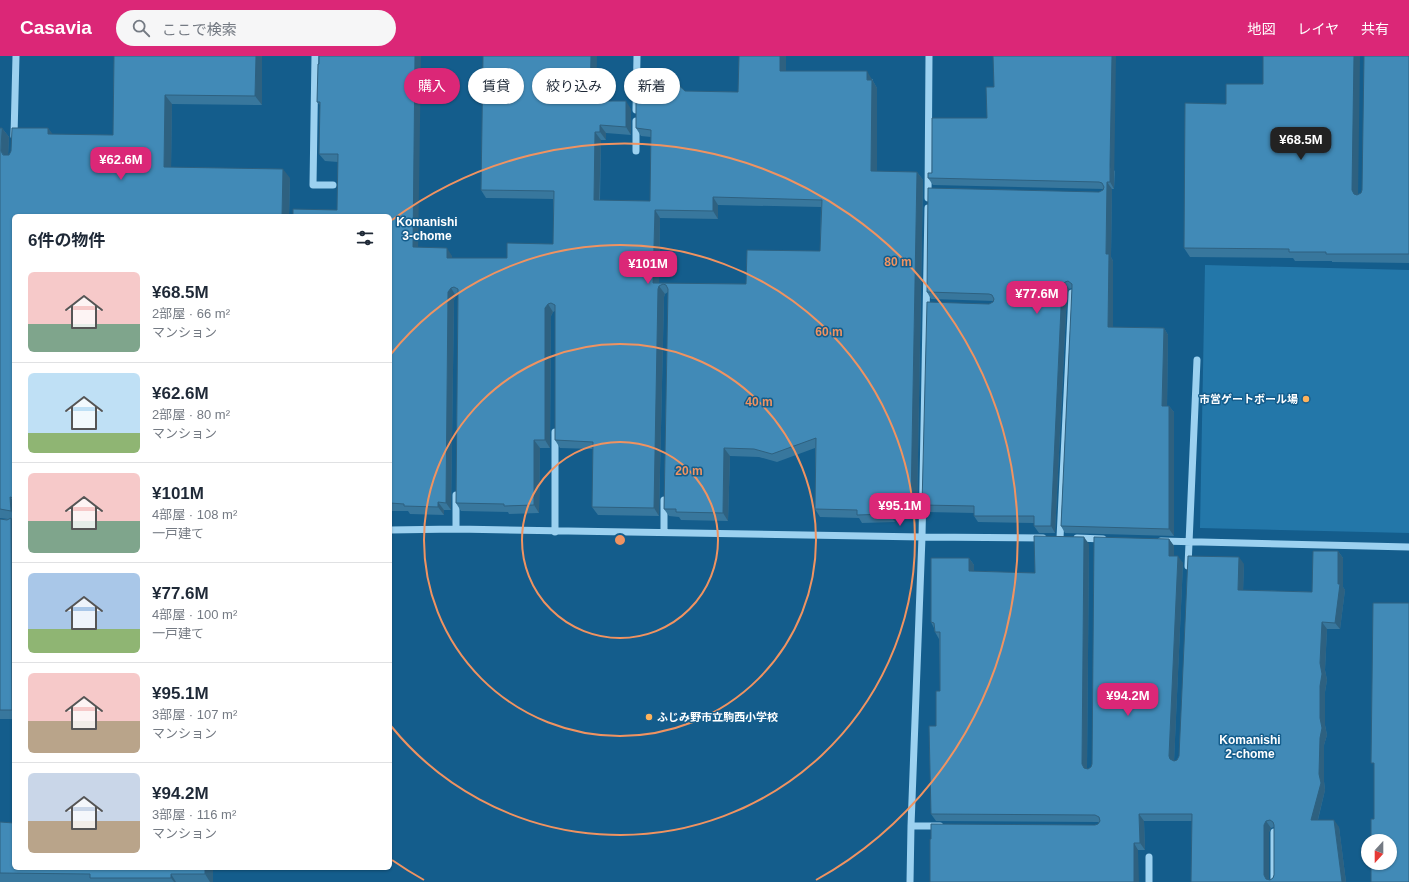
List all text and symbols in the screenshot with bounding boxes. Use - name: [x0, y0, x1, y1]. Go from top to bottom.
- search box: [116, 10, 396, 46]
- text: Casavia: [20, 17, 92, 38]
- icon: search: [130, 17, 152, 39]
- text: ここで検索: [162, 21, 237, 38]
- text: 地図: [1247, 21, 1275, 37]
- text: レイヤ: [1297, 21, 1339, 37]
- text: 共有: [1361, 21, 1389, 37]
- chip: 購入: [404, 68, 460, 104]
- chip: 賃貸: [468, 68, 524, 104]
- chip: 絞り込み: [532, 68, 616, 104]
- chip: 新着: [624, 68, 680, 104]
- pin: ¥68.5M: [1268, 127, 1334, 161]
- text: ¥68.5M: [1279, 132, 1323, 147]
- pin: ¥62.6M: [88, 147, 154, 181]
- text: ¥62.6M: [99, 152, 143, 167]
- district label: Komanishi 3-chome: [396, 215, 458, 243]
- icon: filters: [354, 227, 376, 249]
- text: 6件の物件: [28, 231, 105, 250]
- pin: ¥101M: [620, 251, 676, 285]
- text: 80 m: [884, 255, 912, 269]
- text: ¥101M: [628, 256, 668, 271]
- pin: ¥77.6M: [1004, 281, 1070, 315]
- text: ¥68.5M: [152, 283, 209, 302]
- text: ¥77.6M: [1015, 286, 1059, 301]
- icon: home: [60, 288, 108, 336]
- text: 2部屋 · 66 m²: [152, 306, 230, 321]
- text: マンション: [152, 325, 217, 340]
- text: 60 m: [815, 325, 843, 339]
- text: ¥62.6M: [152, 384, 209, 403]
- icon: home: [60, 389, 108, 437]
- place label: 市営ゲートボール場: [1199, 393, 1298, 405]
- marker: 市営ゲートボール場: [1301, 394, 1311, 404]
- text: 40 m: [745, 395, 773, 409]
- text: 2部屋 · 80 m²: [152, 407, 230, 422]
- text: マンション: [152, 426, 217, 441]
- text: 20 m: [675, 464, 703, 478]
- text: ¥101M: [152, 484, 204, 503]
- icon: home: [60, 489, 108, 537]
- pin: ¥95.1M: [867, 493, 933, 527]
- text: ¥95.1M: [878, 498, 922, 513]
- text: 4部屋 · 108 m²: [152, 507, 237, 522]
- text: 一戸建て: [152, 526, 204, 541]
- centre of rings: [613, 533, 627, 547]
- text: ¥77.6M: [152, 584, 209, 603]
- icon: home: [60, 589, 108, 637]
- text: 4部屋 · 100 m²: [152, 607, 237, 622]
- text: 一戸建て: [152, 626, 204, 641]
- pin: ¥94.2M: [1095, 683, 1161, 717]
- text: ¥95.1M: [152, 684, 209, 703]
- text: ¥94.2M: [1106, 688, 1150, 703]
- icon: home: [60, 689, 108, 737]
- text: 3部屋 · 107 m²: [152, 707, 237, 722]
- place label: ふじみ野市立駒西小学校: [657, 711, 778, 723]
- marker: ふじみ野市立駒西小学校: [644, 712, 654, 722]
- text: マンション: [152, 726, 217, 741]
- district label: Komanishi 2-chome: [1219, 733, 1281, 761]
- text: ¥94.2M: [152, 784, 209, 803]
- icon: home: [60, 789, 108, 837]
- text: 3部屋 · 116 m²: [152, 807, 236, 822]
- text: マンション: [152, 826, 217, 841]
- north arrow: [1361, 834, 1397, 870]
- map controls: [1361, 834, 1397, 870]

